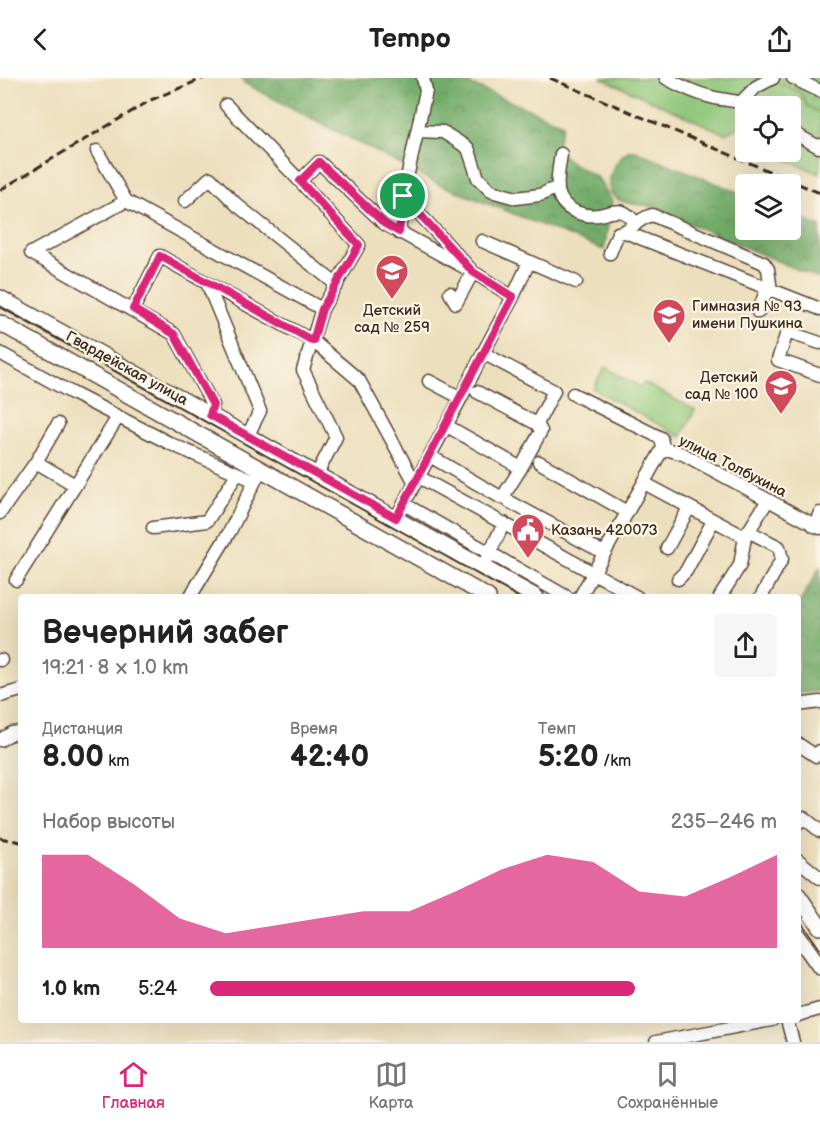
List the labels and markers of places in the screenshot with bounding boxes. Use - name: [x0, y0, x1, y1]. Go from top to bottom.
- pin: [377, 170, 428, 221]
- school or university icon: Детский сад № 259: [374, 253, 410, 300]
- school or university icon: Гимназия № 93 имени Пушкина: [651, 297, 687, 344]
- place label: Гимназия № 93 имени Пушкина: [692, 297, 803, 333]
- place label: Детский сад № 259: [354, 301, 430, 337]
- place label: Детский сад № 100: [685, 368, 758, 404]
- school or university icon: Детский сад № 100: [763, 368, 799, 415]
- public building icon: Казань 420073: [510, 512, 546, 559]
- place label: Казань 420073: [551, 521, 658, 540]

